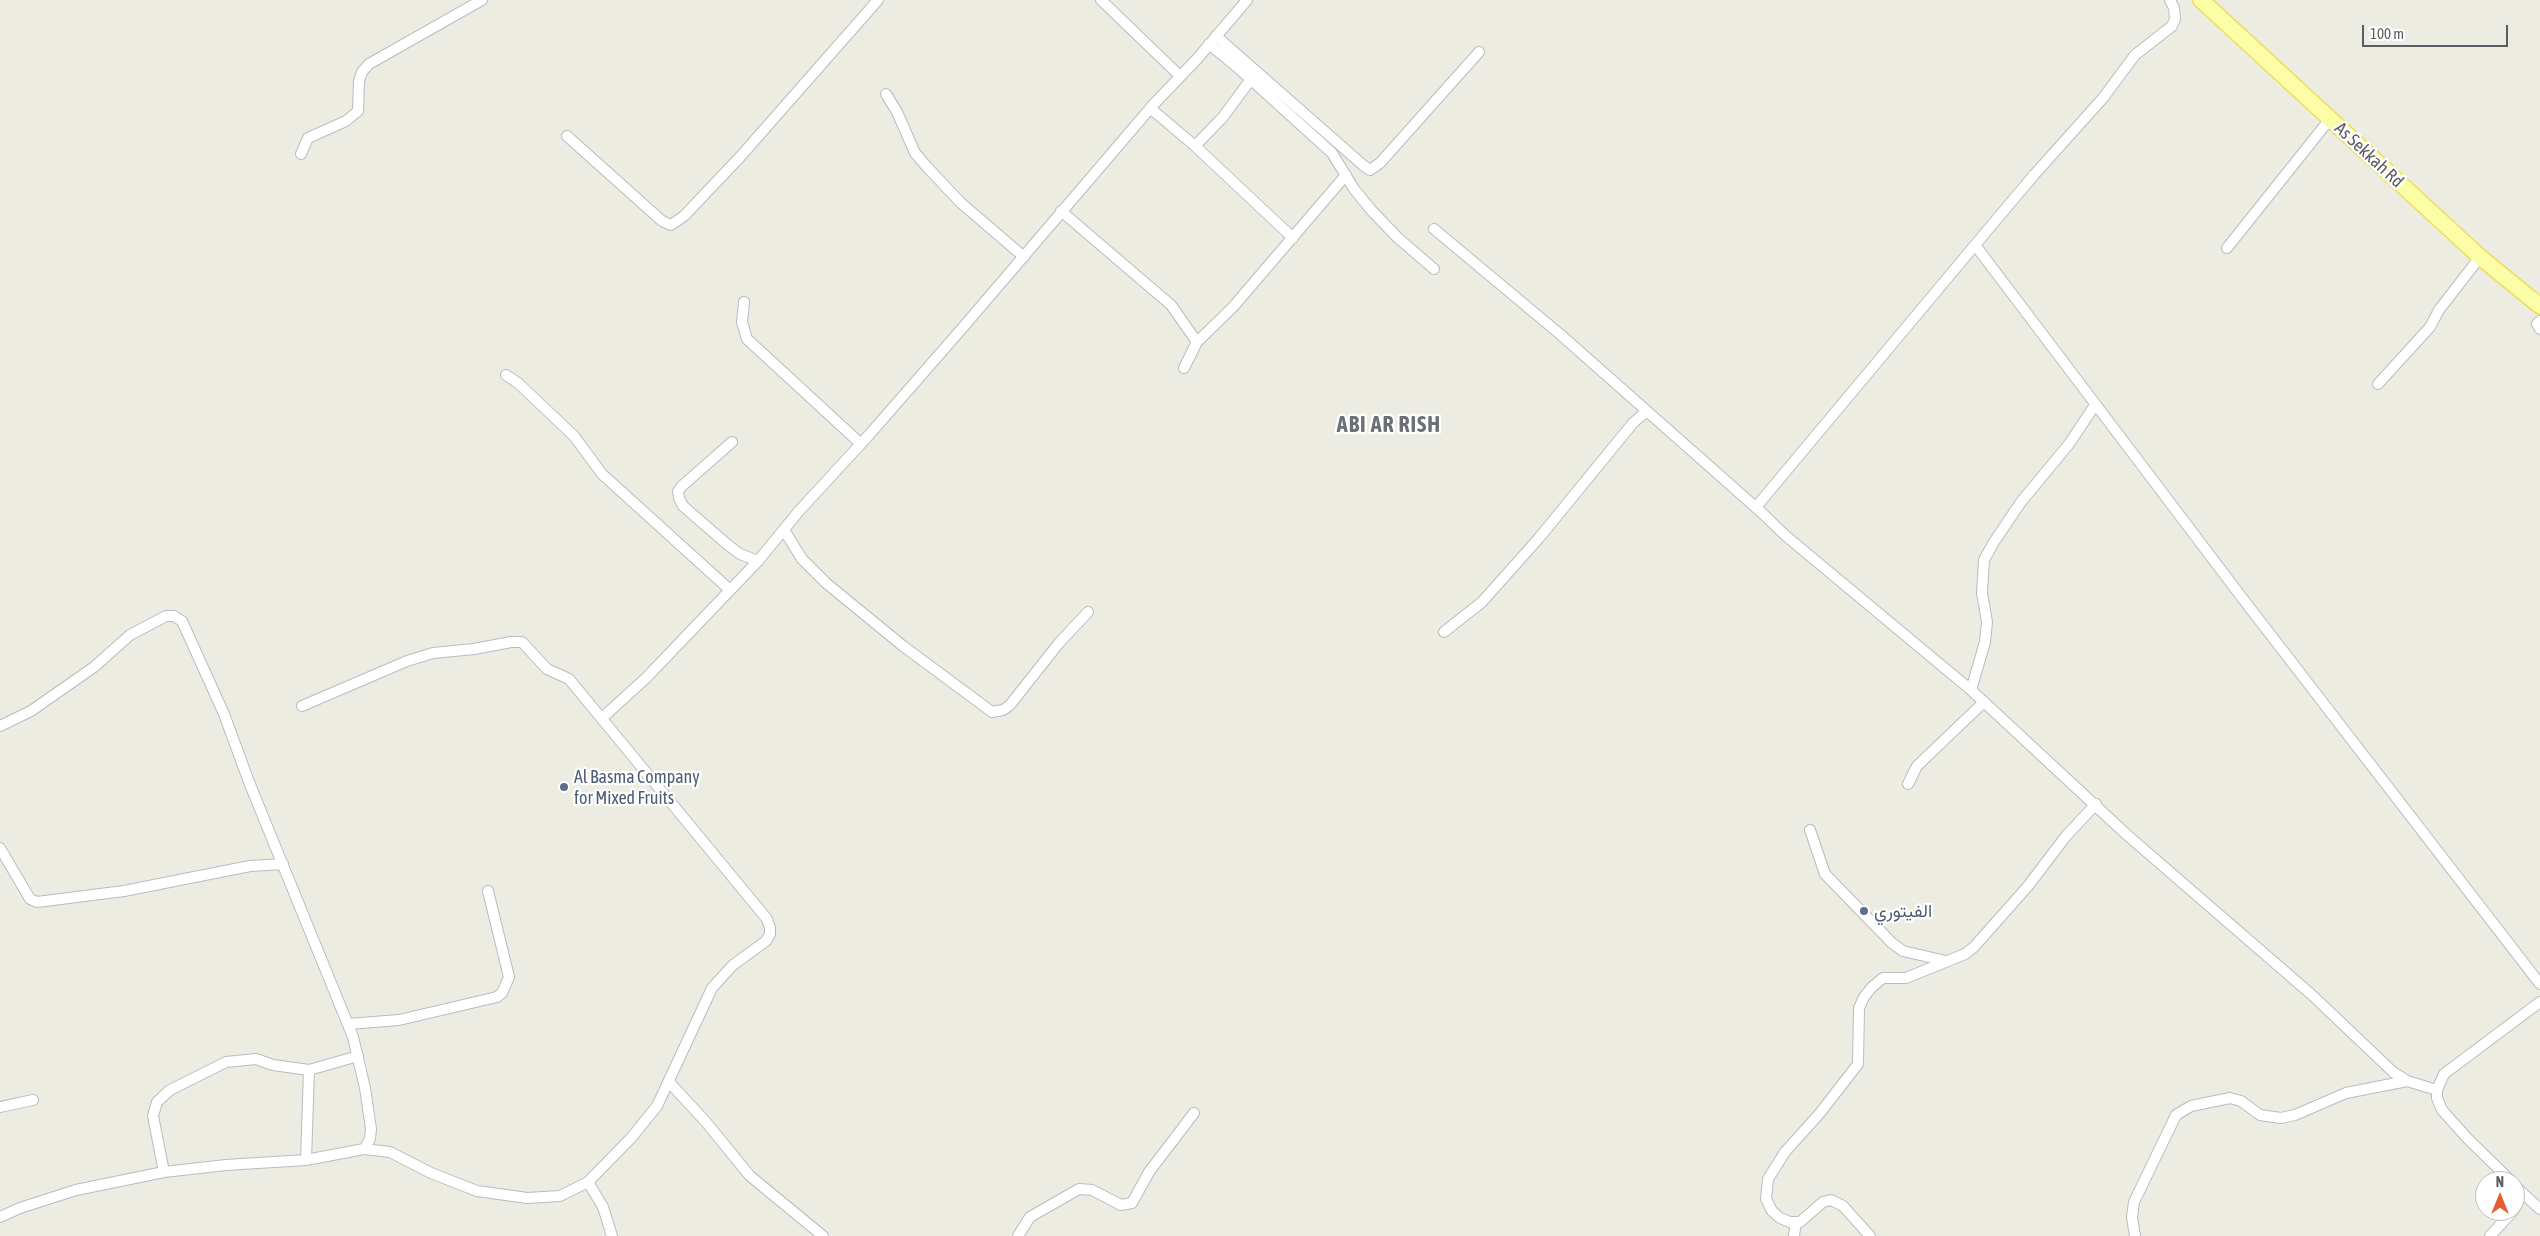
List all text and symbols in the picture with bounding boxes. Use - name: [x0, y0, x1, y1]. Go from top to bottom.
- scale bar: [2365, 15, 2511, 47]
- text: 100 m: [2370, 25, 2404, 42]
- street label: As Sekkah Rd: [2330, 118, 2408, 192]
- district label: ABI AR RISH: [1335, 412, 1443, 438]
- place label: Al Basma Company for Mixed Fruits: [574, 766, 700, 809]
- marker: Al Basma Company for Mixed Fruits: [558, 781, 570, 793]
- place label: الفيتوري: [1874, 900, 1932, 922]
- marker: الفيتوري: [1858, 905, 1870, 917]
- north arrow: [2475, 1171, 2525, 1221]
- text: N: [2496, 1174, 2504, 1190]

